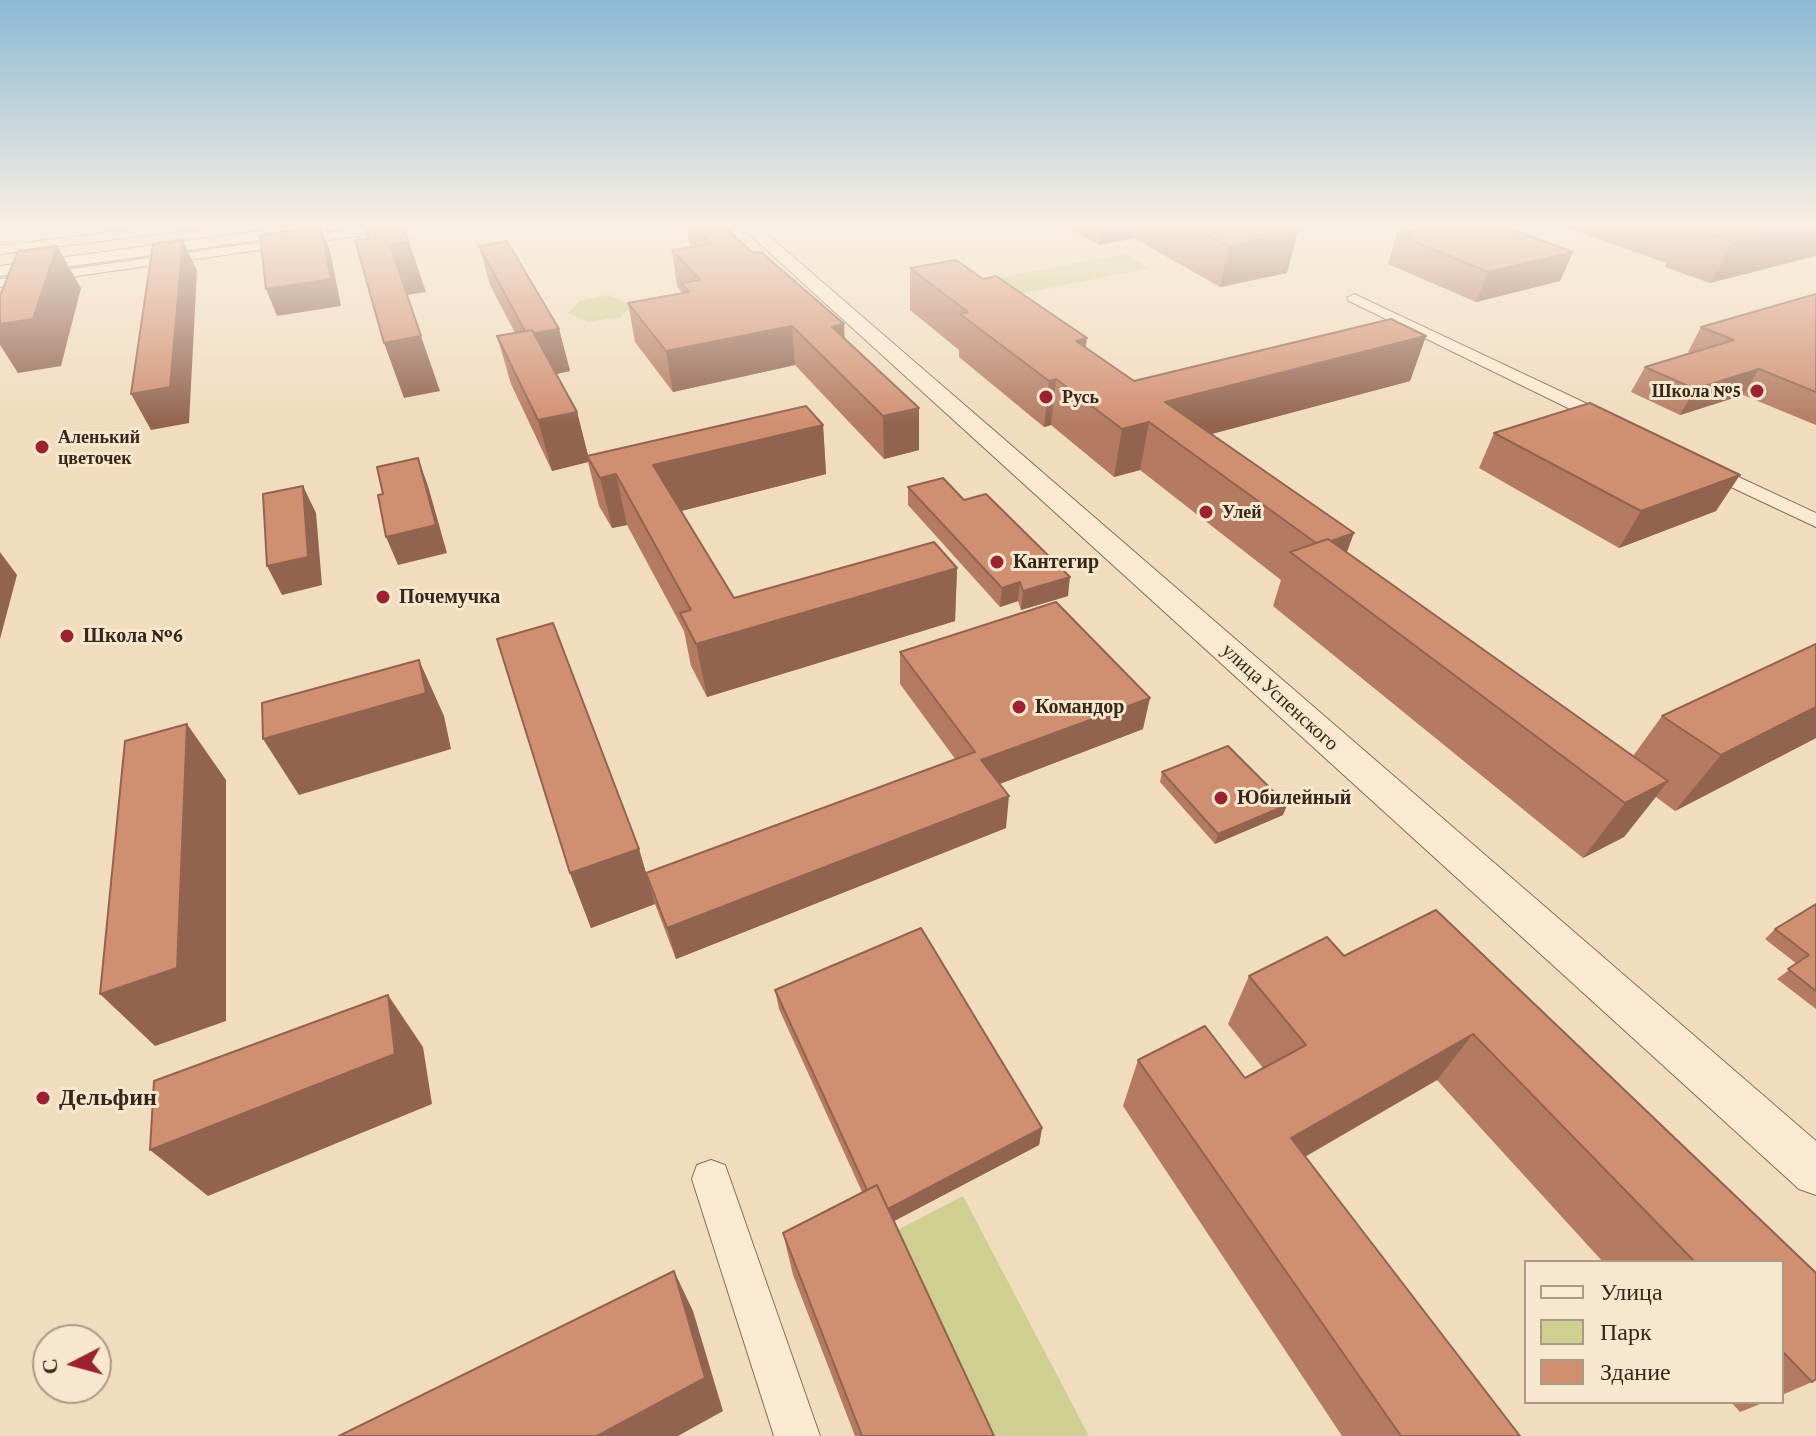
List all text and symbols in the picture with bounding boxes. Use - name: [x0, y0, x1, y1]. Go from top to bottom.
- place label: Школа №5: [1652, 380, 1741, 402]
- marker: Школа №5: [1748, 382, 1766, 400]
- place label: Русь: [1062, 386, 1099, 408]
- marker: Русь: [1037, 388, 1055, 406]
- place label: Аленький цветочек: [58, 426, 140, 468]
- marker: Аленький цветочек: [33, 438, 51, 456]
- place label: Улей: [1222, 501, 1262, 523]
- marker: Улей: [1197, 503, 1215, 521]
- place label: Кантегир: [1013, 550, 1099, 574]
- marker: Кантегир: [988, 553, 1006, 571]
- place label: Почемучка: [399, 585, 500, 609]
- marker: Почемучка: [374, 588, 392, 606]
- place label: Школа №6: [83, 624, 183, 648]
- marker: Школа №6: [58, 627, 76, 645]
- street label: улица Успенского: [1216, 638, 1344, 756]
- place label: Командор: [1035, 695, 1124, 719]
- marker: Командор: [1010, 698, 1028, 716]
- place label: Юбилейный: [1237, 786, 1351, 810]
- marker: Юбилейный: [1212, 789, 1230, 807]
- place label: Дельфин: [59, 1084, 157, 1112]
- marker: Дельфин: [34, 1089, 52, 1107]
- legend: [1524, 1260, 1784, 1404]
- text: Улица: [1600, 1278, 1663, 1305]
- text: Парк: [1600, 1318, 1652, 1345]
- north arrow: [32, 1324, 112, 1404]
- text: С: [36, 1357, 63, 1376]
- text: Здание: [1600, 1358, 1671, 1385]

